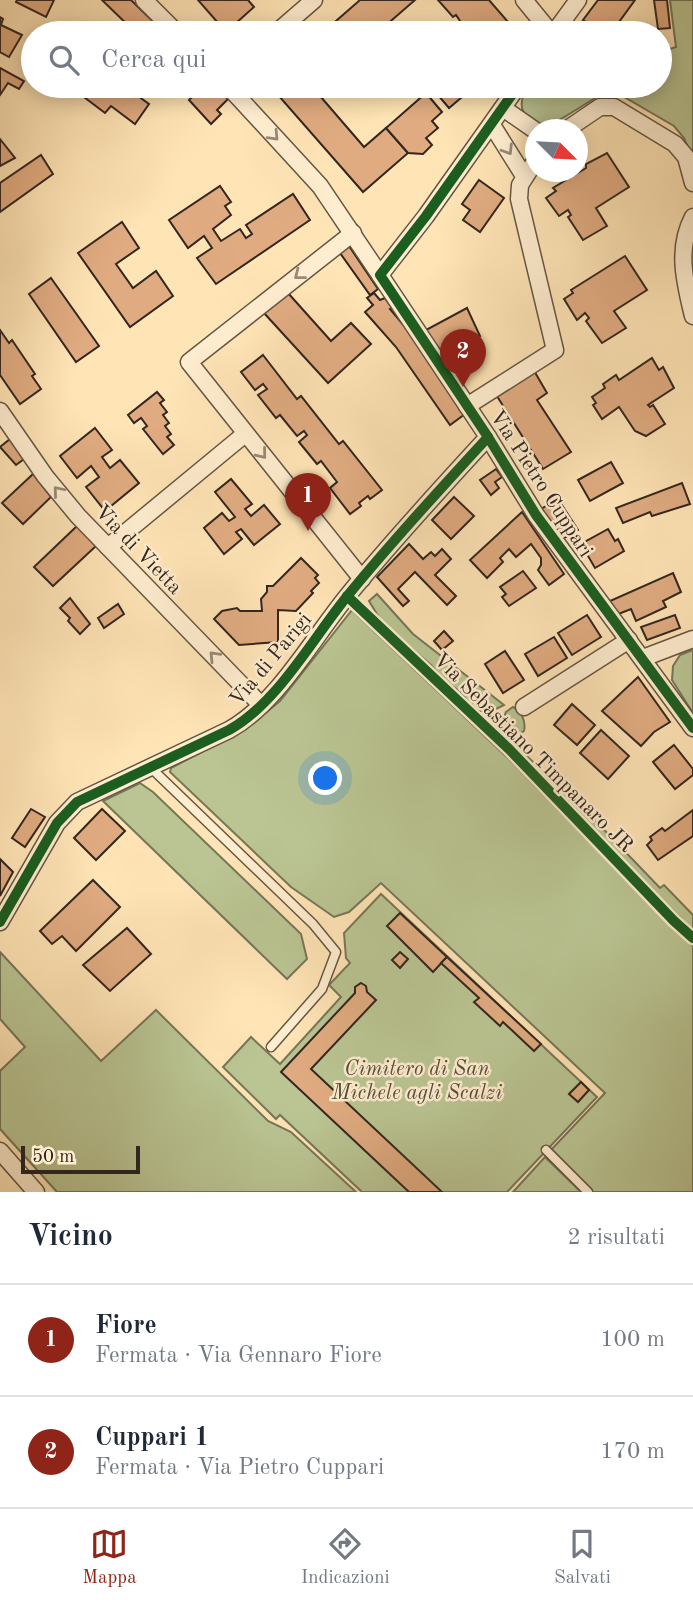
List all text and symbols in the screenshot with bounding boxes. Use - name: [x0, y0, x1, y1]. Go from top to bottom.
- search box: [21, 21, 672, 98]
- icon: search: [45, 41, 83, 79]
- text: Cerca qui: [101, 47, 206, 73]
- north arrow: [525, 119, 588, 182]
- one-way arrow: [265, 128, 278, 141]
- one-way arrow: [499, 143, 512, 156]
- one-way arrow: [294, 266, 307, 279]
- pin: 2: [440, 329, 486, 387]
- street label: Via Pietro Cuppari: [485, 406, 596, 561]
- one-way arrow: [253, 446, 266, 459]
- pin: 1: [285, 473, 331, 531]
- one-way arrow: [53, 486, 66, 499]
- street label: Via di Vietta: [90, 501, 186, 599]
- street label: Via di Parigi: [226, 609, 316, 711]
- street label: Via Sebastiano Timpanaro JR: [429, 649, 637, 857]
- one-way arrow: [209, 652, 222, 665]
- your location: [308, 761, 342, 795]
- park label: Cimitero di San Michele agli Scalzi: [331, 1059, 502, 1104]
- scale bar: [21, 1143, 140, 1175]
- text: 50 m: [32, 1148, 74, 1167]
- text: Vicino: [28, 1222, 113, 1252]
- text: 2 risultati: [567, 1226, 665, 1249]
- text: Fiore: [95, 1313, 157, 1339]
- text: 1: [44, 1328, 58, 1351]
- text: 100 m: [600, 1328, 665, 1351]
- text: Fermata · Via Gennaro Fiore: [95, 1344, 382, 1367]
- text: Cuppari 1: [95, 1425, 209, 1451]
- text: 2: [44, 1440, 58, 1463]
- text: 170 m: [600, 1440, 665, 1463]
- text: Fermata · Via Pietro Cuppari: [95, 1456, 384, 1479]
- tab: Mappa: [82, 1525, 137, 1590]
- tab: Indicazioni: [301, 1525, 390, 1590]
- tab: Salvati: [554, 1525, 611, 1590]

